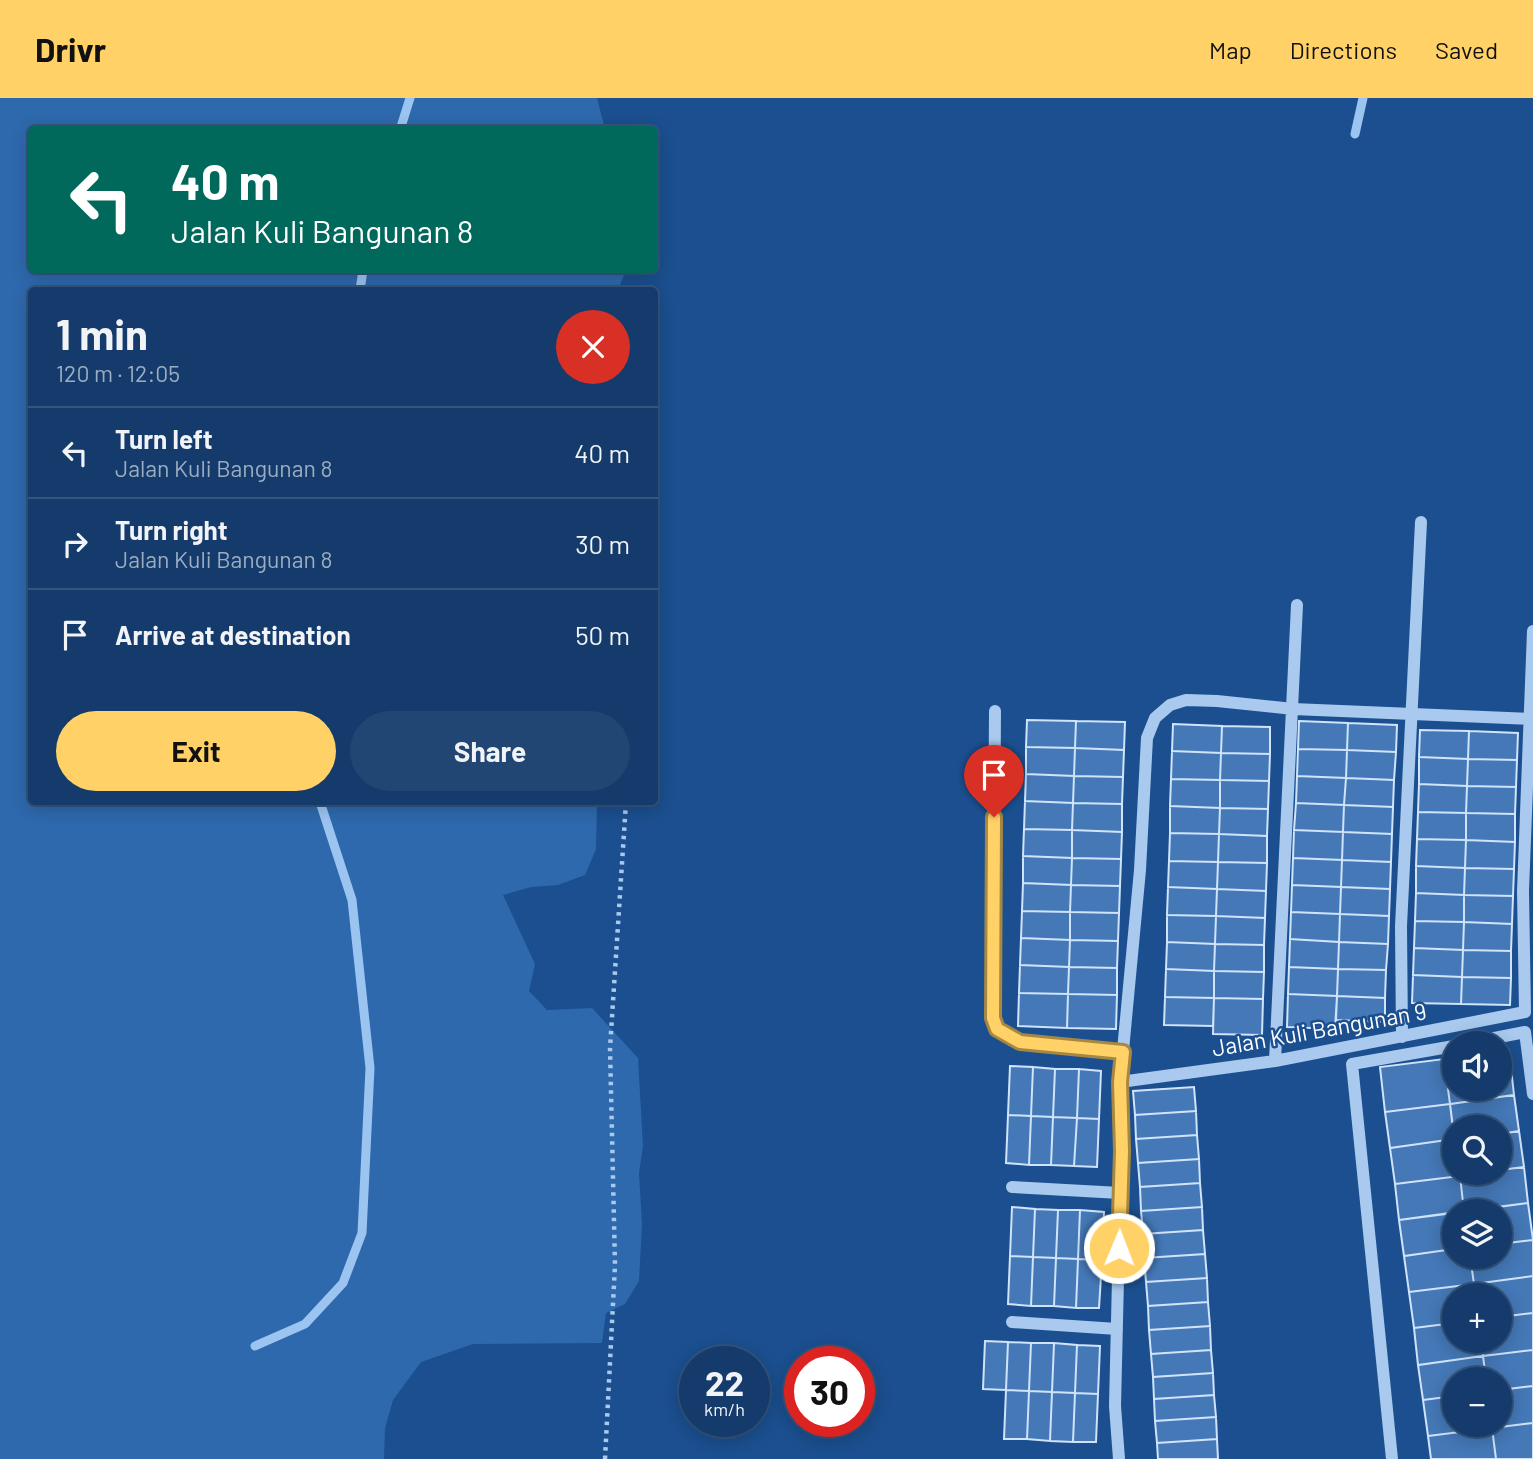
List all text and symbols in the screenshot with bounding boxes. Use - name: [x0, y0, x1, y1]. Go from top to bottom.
- text: Drivr: [35, 29, 106, 69]
- text: Map: [1209, 35, 1252, 64]
- text: Directions: [1290, 35, 1397, 64]
- text: Saved: [1435, 35, 1498, 64]
- text: 40 m: [171, 151, 279, 210]
- icon: left: [56, 154, 147, 245]
- text: Jalan Kuli Bangunan 8: [171, 211, 473, 249]
- text: 1 min: [56, 308, 148, 358]
- button: close: [556, 310, 630, 384]
- text: 120 m · 12:05: [56, 359, 180, 387]
- text: Turn left: [115, 423, 213, 454]
- icon: left: [56, 434, 94, 472]
- text: 40 m: [574, 437, 630, 468]
- text: Jalan Kuli Bangunan 8: [115, 454, 332, 482]
- text: Turn right: [115, 514, 228, 545]
- icon: right: [56, 525, 94, 563]
- text: 30 m: [575, 528, 630, 559]
- text: Jalan Kuli Bangunan 8: [115, 545, 332, 573]
- icon: arrive: [56, 616, 94, 654]
- text: Arrive at destination: [115, 619, 351, 650]
- text: 50 m: [575, 619, 630, 650]
- button: Exit: [56, 711, 336, 791]
- button: Share: [350, 711, 630, 791]
- pin: [964, 745, 1024, 817]
- icon: arrive: [975, 756, 1013, 794]
- street label: Jalan Kuli Bangunan 9: [1210, 996, 1428, 1062]
- map controls: [1442, 1031, 1512, 1437]
- button: sound: [1442, 1031, 1512, 1101]
- button: search: [1442, 1115, 1512, 1185]
- button: layers: [1442, 1199, 1512, 1269]
- position arrow: [1082, 1211, 1156, 1285]
- button: +: [1442, 1283, 1512, 1353]
- speed limit sign: 30: [784, 1346, 875, 1437]
- text: 22: [705, 1361, 744, 1403]
- button: −: [1442, 1367, 1512, 1437]
- text: km/h: [704, 1398, 745, 1420]

